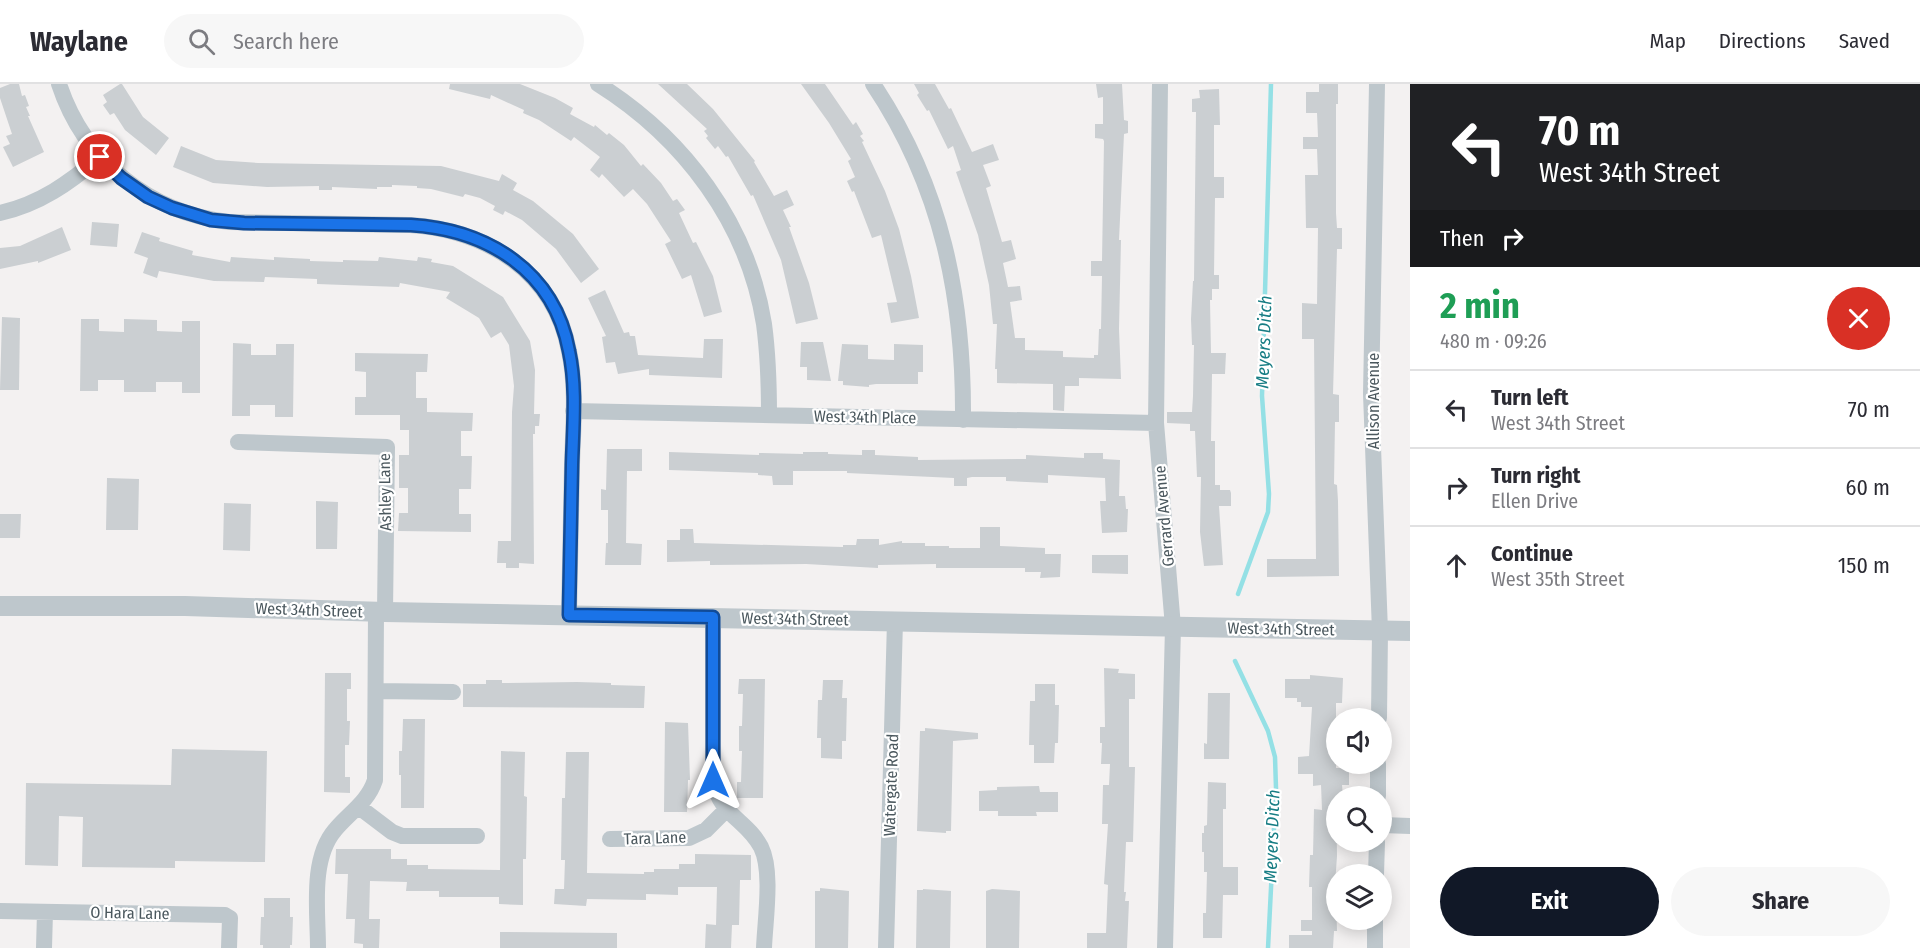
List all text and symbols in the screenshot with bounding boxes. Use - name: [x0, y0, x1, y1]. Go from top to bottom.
- search box: [164, 14, 584, 68]
- text: Waylane: [30, 25, 128, 58]
- icon: search: [185, 25, 218, 58]
- text: Search here: [233, 28, 339, 55]
- text: Map: [1649, 28, 1686, 54]
- text: Directions: [1719, 28, 1806, 54]
- text: Saved: [1839, 28, 1890, 54]
- text: 70 m: [1539, 106, 1620, 156]
- icon: left: [1440, 108, 1518, 186]
- pin: [74, 131, 125, 182]
- icon: arrive: [83, 140, 116, 173]
- text: West 34th Street: [1539, 157, 1720, 189]
- icon: right: [1496, 222, 1529, 255]
- text: Then: [1440, 225, 1484, 252]
- text: 2 min: [1440, 284, 1520, 328]
- button: close: [1827, 287, 1890, 350]
- water label: Meyers Ditch: [1251, 295, 1277, 389]
- text: 480 m · 09:26: [1440, 329, 1547, 353]
- street label: Allison Avenue: [1364, 353, 1383, 449]
- text: Turn left: [1491, 384, 1569, 411]
- icon: left: [1440, 393, 1473, 426]
- text: 70 m: [1848, 396, 1890, 423]
- street label: West 34th Place: [814, 407, 917, 427]
- text: West 34th Street: [1491, 411, 1625, 435]
- street label: Ashley Lane: [375, 453, 395, 531]
- text: Turn right: [1491, 462, 1580, 489]
- street label: Gerrard Avenue: [1150, 465, 1178, 567]
- icon: right: [1440, 471, 1473, 504]
- text: 60 m: [1846, 474, 1890, 501]
- text: Ellen Drive: [1491, 489, 1578, 513]
- text: Continue: [1491, 540, 1573, 567]
- icon: ahead: [1440, 549, 1473, 582]
- text: 150 m: [1838, 552, 1890, 579]
- text: West 35th Street: [1491, 567, 1624, 591]
- street label: West 34th Street: [255, 599, 364, 621]
- street label: West 34th Street: [741, 609, 850, 629]
- street label: West 34th Street: [1227, 619, 1336, 639]
- map controls: [1326, 708, 1392, 930]
- button: sound: [1326, 708, 1392, 774]
- street label: Watergate Road: [880, 733, 902, 837]
- position arrow: [681, 748, 745, 812]
- button: search: [1326, 786, 1392, 852]
- water label: Meyers Ditch: [1259, 789, 1285, 883]
- street label: Tara Lane: [624, 827, 687, 849]
- button: layers: [1326, 864, 1392, 930]
- button: Exit: [1440, 867, 1659, 936]
- button: Share: [1671, 867, 1890, 936]
- street label: O Hara Lane: [90, 903, 170, 923]

